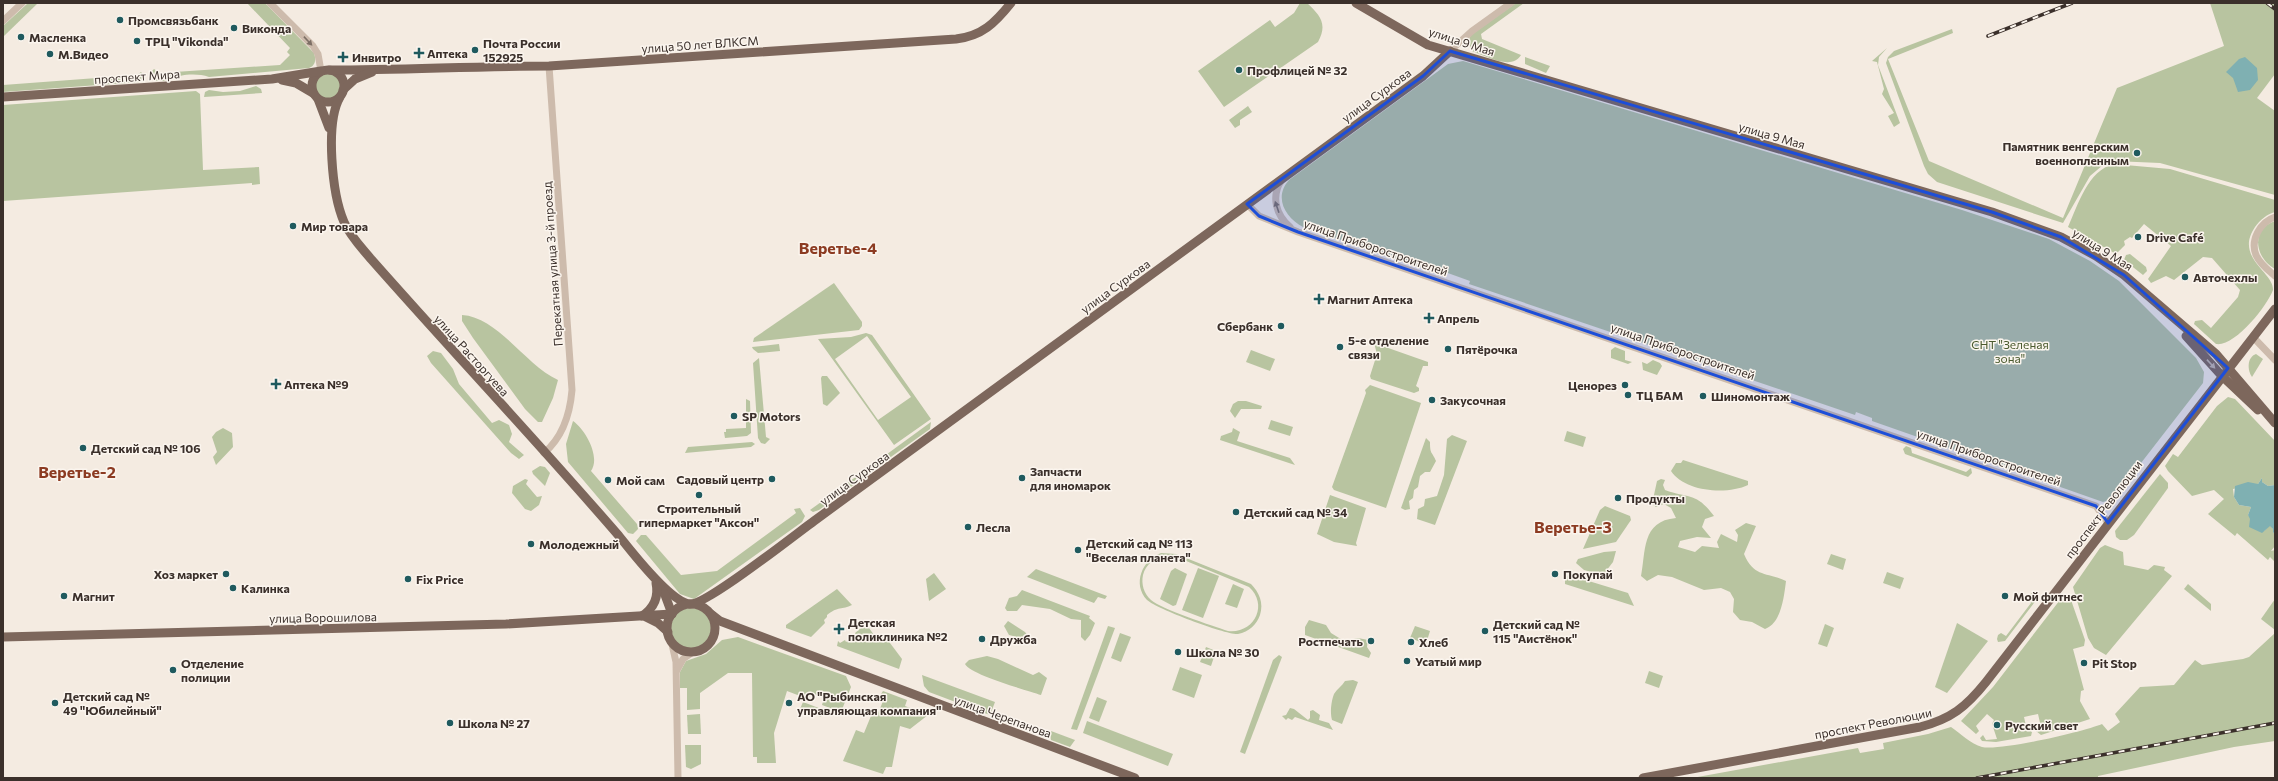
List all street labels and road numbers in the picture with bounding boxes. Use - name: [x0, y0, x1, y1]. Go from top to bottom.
- street label: улица 9 Мая: [1427, 24, 1497, 58]
- street label: улица 50 лет ВЛКСМ: [641, 33, 759, 55]
- street label: улица Суркова: [1339, 65, 1413, 125]
- street label: проспект Мира: [94, 66, 180, 86]
- street label: улица 9 Мая: [1737, 119, 1807, 151]
- street label: Перекатная улица 3-й проезд: [539, 181, 565, 347]
- street label: улица Приборостроителей: [1302, 216, 1450, 278]
- street label: улица 9 Мая: [2070, 225, 2136, 273]
- street label: улица Суркова: [1078, 256, 1152, 316]
- street label: улица Расторгуева: [432, 311, 512, 399]
- street label: улица Приборостроителей: [1609, 320, 1757, 382]
- street label: улица Приборостроителей: [1915, 426, 2063, 488]
- street label: улица Суркова: [817, 448, 891, 508]
- street label: проспект Революции: [2062, 457, 2144, 561]
- street label: улица Ворошилова: [269, 609, 377, 625]
- street label: улица Черепанова: [952, 692, 1054, 740]
- street label: проспект Революции: [1813, 705, 1933, 741]

